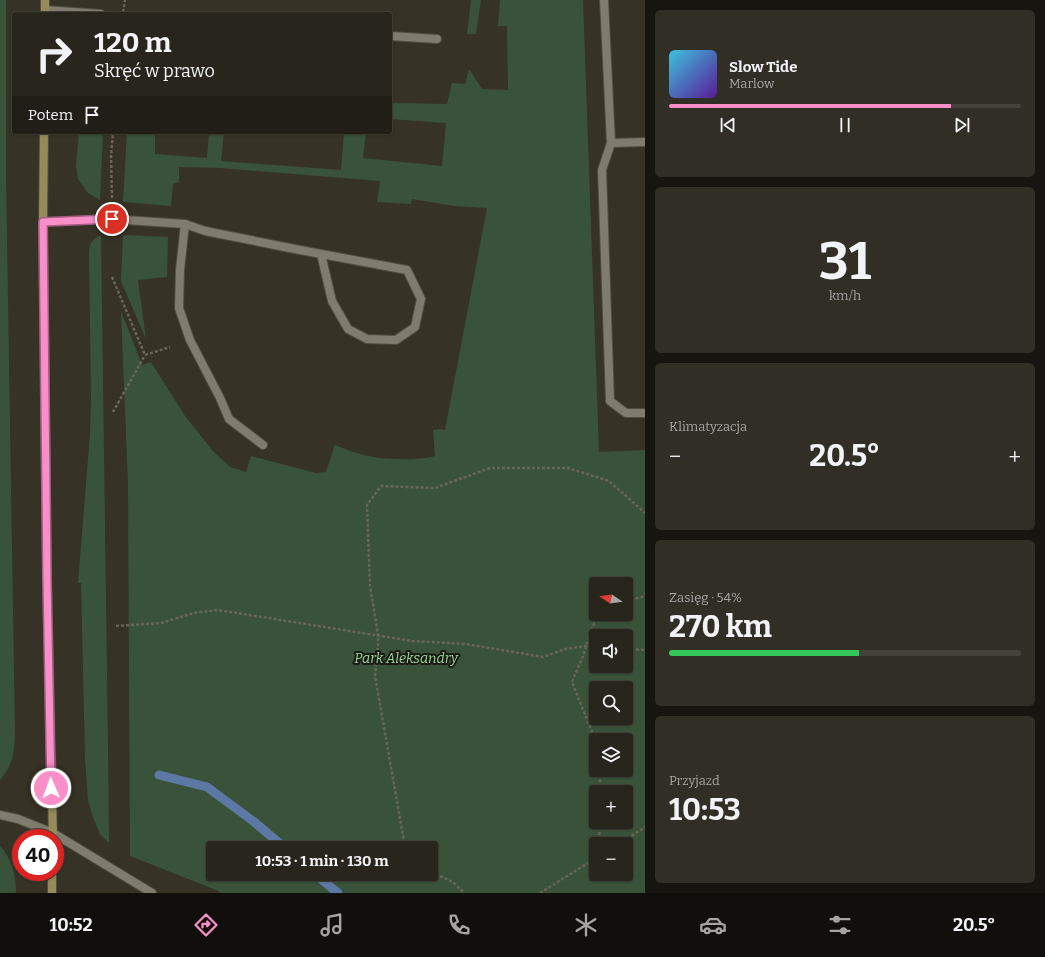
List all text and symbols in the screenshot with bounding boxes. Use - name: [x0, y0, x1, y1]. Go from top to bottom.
- text: 120 m: [94, 26, 171, 59]
- icon: right: [28, 28, 80, 80]
- text: Slow Tide: [729, 58, 797, 76]
- text: Skręć w prawo: [94, 60, 215, 82]
- text: Marlow: [729, 76, 774, 91]
- icon: arrive: [81, 104, 103, 126]
- text: Potem: [28, 106, 73, 124]
- icon: previous: [717, 114, 739, 136]
- icon: pause: [834, 114, 856, 136]
- icon: next: [951, 114, 973, 136]
- pin: [95, 202, 129, 236]
- icon: arrive: [101, 208, 123, 230]
- text: 31: [819, 230, 871, 293]
- text: km/h: [829, 288, 861, 303]
- text: Klimatyzacja: [669, 419, 747, 434]
- text: 20.5°: [809, 438, 880, 474]
- text: −: [669, 443, 681, 470]
- text: +: [1008, 443, 1021, 470]
- north arrow: [589, 577, 633, 621]
- map controls: [589, 577, 633, 881]
- text: Zasięg · 54%: [669, 590, 742, 605]
- text: 270 km: [669, 609, 772, 645]
- button: sound: [589, 629, 633, 673]
- park label: Park Aleksandry: [354, 650, 459, 667]
- button: search: [589, 681, 633, 725]
- button: layers: [589, 733, 633, 777]
- position arrow: [30, 767, 72, 809]
- text: Przyjazd: [669, 773, 720, 788]
- button: +: [589, 785, 633, 829]
- text: 10:53: [669, 792, 741, 828]
- speed limit sign: 40: [12, 829, 64, 881]
- button: −: [589, 837, 633, 881]
- text: 10:53 · 1 min · 130 m: [255, 852, 389, 870]
- icon: directions: [192, 911, 220, 939]
- icon: music: [318, 911, 346, 939]
- icon: phone: [445, 911, 473, 939]
- icon: climate: [572, 911, 600, 939]
- icon: car: [699, 911, 727, 939]
- icon: filters: [826, 911, 854, 939]
- text: 10:52: [49, 914, 93, 936]
- text: 20.5°: [953, 914, 995, 936]

